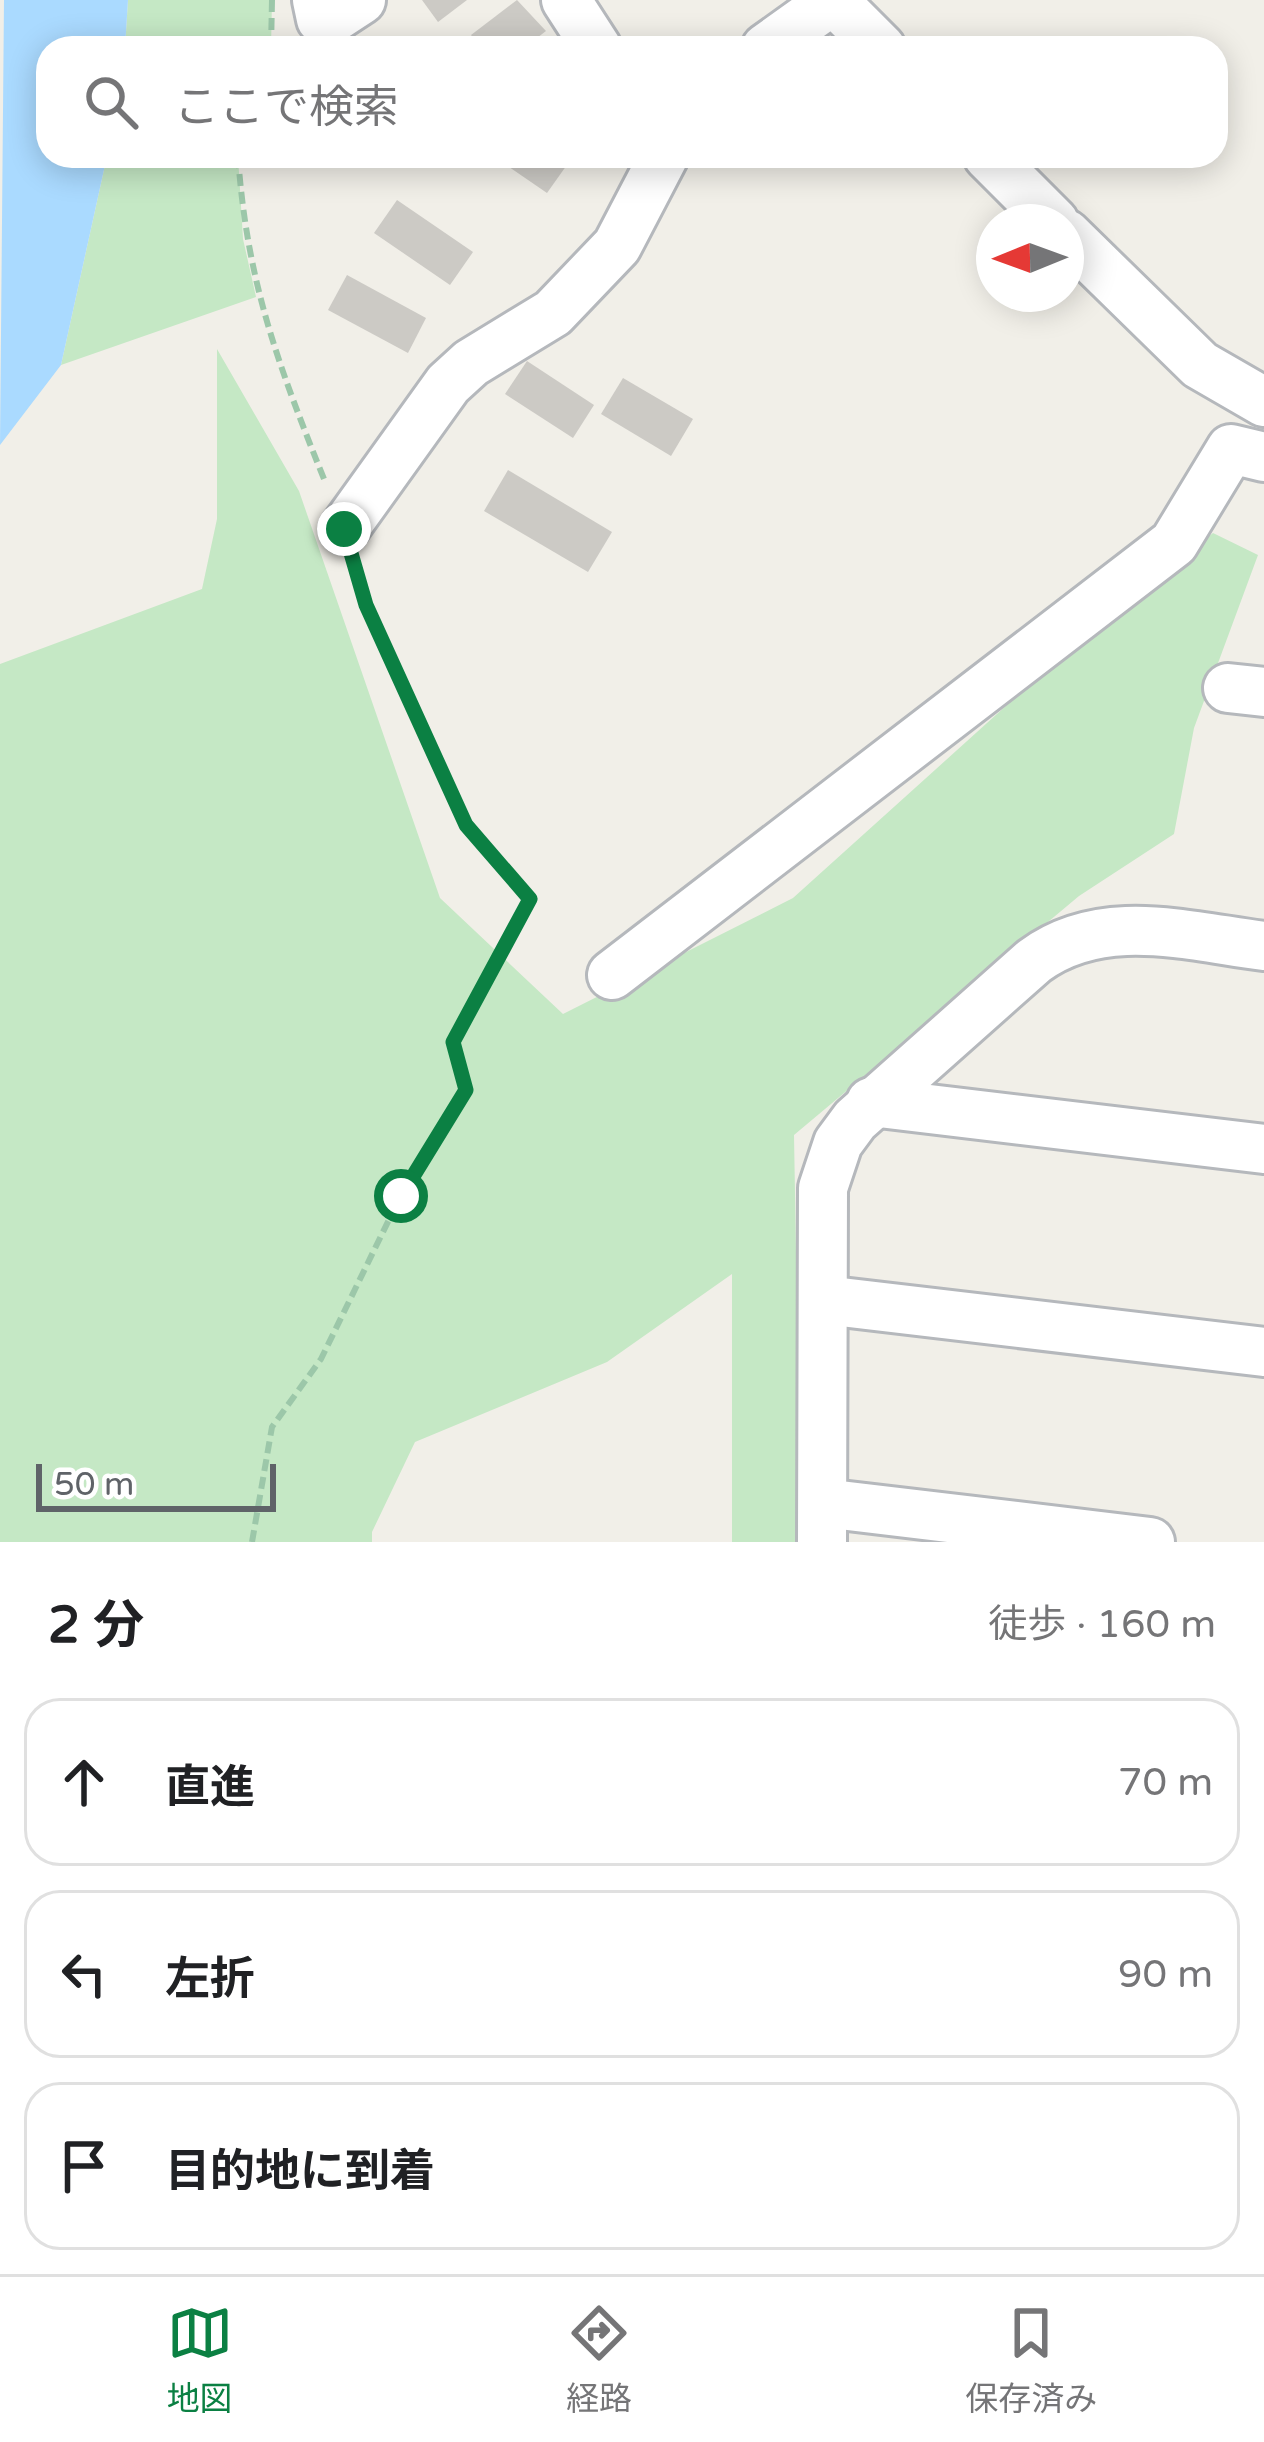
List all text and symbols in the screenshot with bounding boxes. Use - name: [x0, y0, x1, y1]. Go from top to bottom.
- search box: [36, 36, 1228, 168]
- icon: search: [78, 69, 144, 135]
- text: ここで検索: [174, 81, 399, 135]
- north arrow: [976, 204, 1084, 312]
- route end: [317, 502, 371, 556]
- route start: [374, 1169, 428, 1223]
- scale bar: [36, 1458, 276, 1511]
- text: 50 m: [54, 1465, 134, 1504]
- text: 2 分: [48, 1595, 144, 1657]
- text: 徒歩 · 160 m: [988, 1601, 1216, 1648]
- icon: ahead: [51, 1749, 117, 1815]
- text: 70 m: [1118, 1759, 1213, 1806]
- text: 直進: [165, 1761, 255, 1815]
- icon: left: [51, 1941, 117, 2007]
- text: 90 m: [1118, 1951, 1213, 1998]
- text: 左折: [165, 1953, 255, 2007]
- icon: arrive: [51, 2133, 117, 2199]
- text: 目的地に到着: [165, 2145, 435, 2199]
- tab: 地図: [167, 2300, 233, 2420]
- tab: 経路: [566, 2300, 632, 2420]
- tab: 保存済み: [965, 2300, 1097, 2420]

